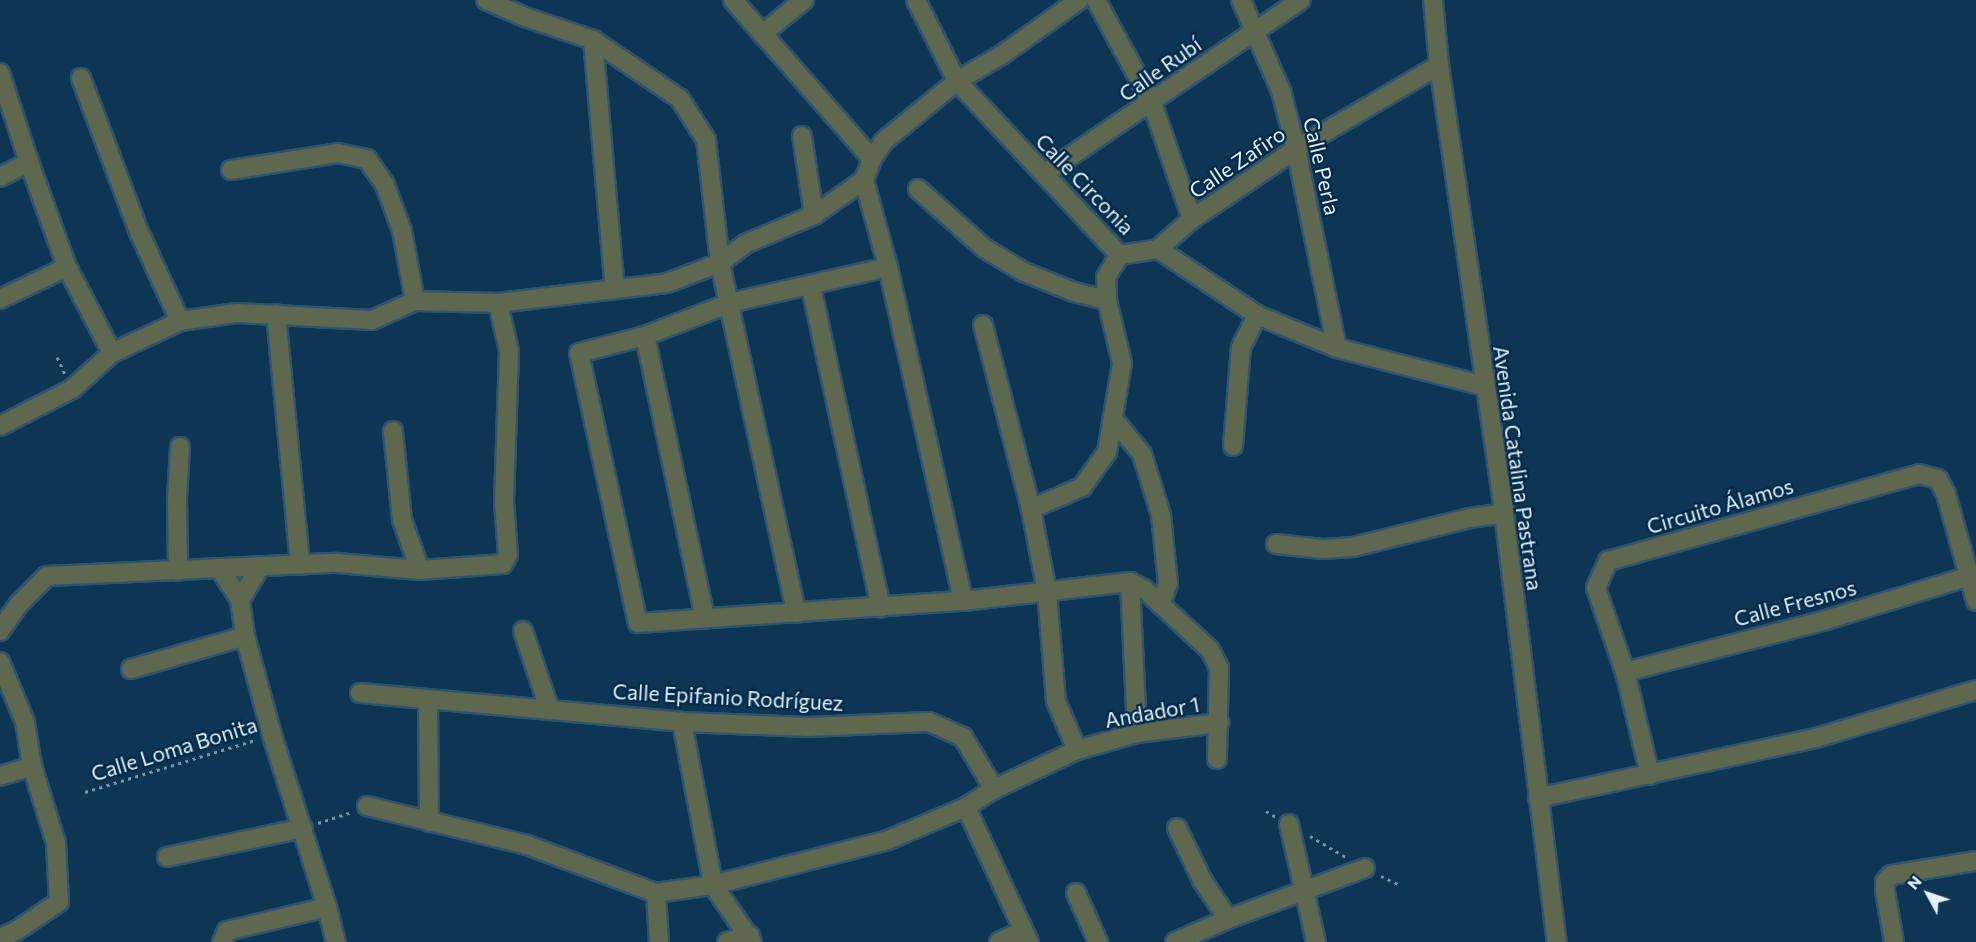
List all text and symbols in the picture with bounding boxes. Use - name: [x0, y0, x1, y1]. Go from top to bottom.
- street label: Calle Rubí: [1114, 32, 1206, 106]
- street label: Calle Perla: [1299, 115, 1345, 217]
- street label: Calle Zafiro: [1184, 121, 1290, 203]
- street label: Calle Circonia: [1031, 128, 1139, 240]
- street label: Avenida Catalina Pastrana: [1488, 344, 1548, 592]
- street label: Circuito Álamos: [1644, 473, 1796, 539]
- street label: Calle Fresnos: [1731, 575, 1859, 631]
- street label: Calle Epifanio Rodríguez: [612, 678, 844, 716]
- street label: Andador 1: [1103, 691, 1201, 733]
- street label: Calle Loma Bonita: [88, 712, 260, 786]
- north arrow: [1898, 864, 1958, 924]
- text: N: [1903, 871, 1925, 893]

